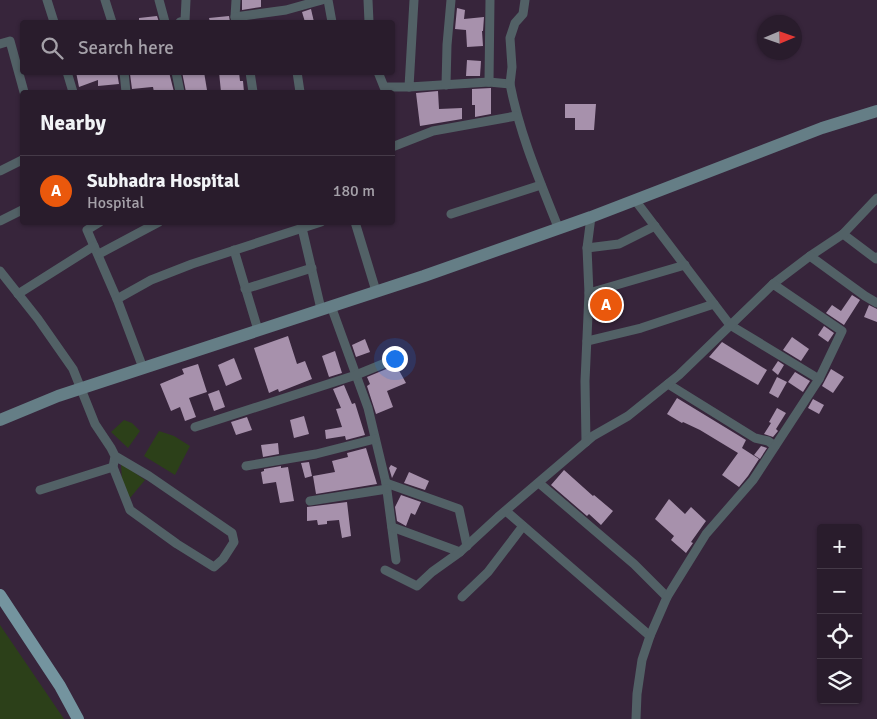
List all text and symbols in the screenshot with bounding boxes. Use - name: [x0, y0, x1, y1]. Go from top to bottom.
- north arrow: [757, 15, 802, 60]
- search box: [20, 20, 395, 75]
- icon: search: [38, 34, 66, 62]
- text: Search here: [78, 36, 174, 60]
- text: Nearby: [40, 110, 106, 136]
- text: Subhadra Hospital: [87, 169, 240, 193]
- text: A: [51, 181, 61, 201]
- text: 180 m: [333, 181, 375, 201]
- text: Hospital: [87, 193, 144, 213]
- pin: A: [590, 286, 622, 324]
- your location: [382, 346, 408, 372]
- map controls: [817, 524, 862, 704]
- button: +: [817, 524, 862, 569]
- button: −: [817, 569, 862, 614]
- button: locate: [817, 614, 862, 659]
- button: layers: [817, 659, 862, 704]

